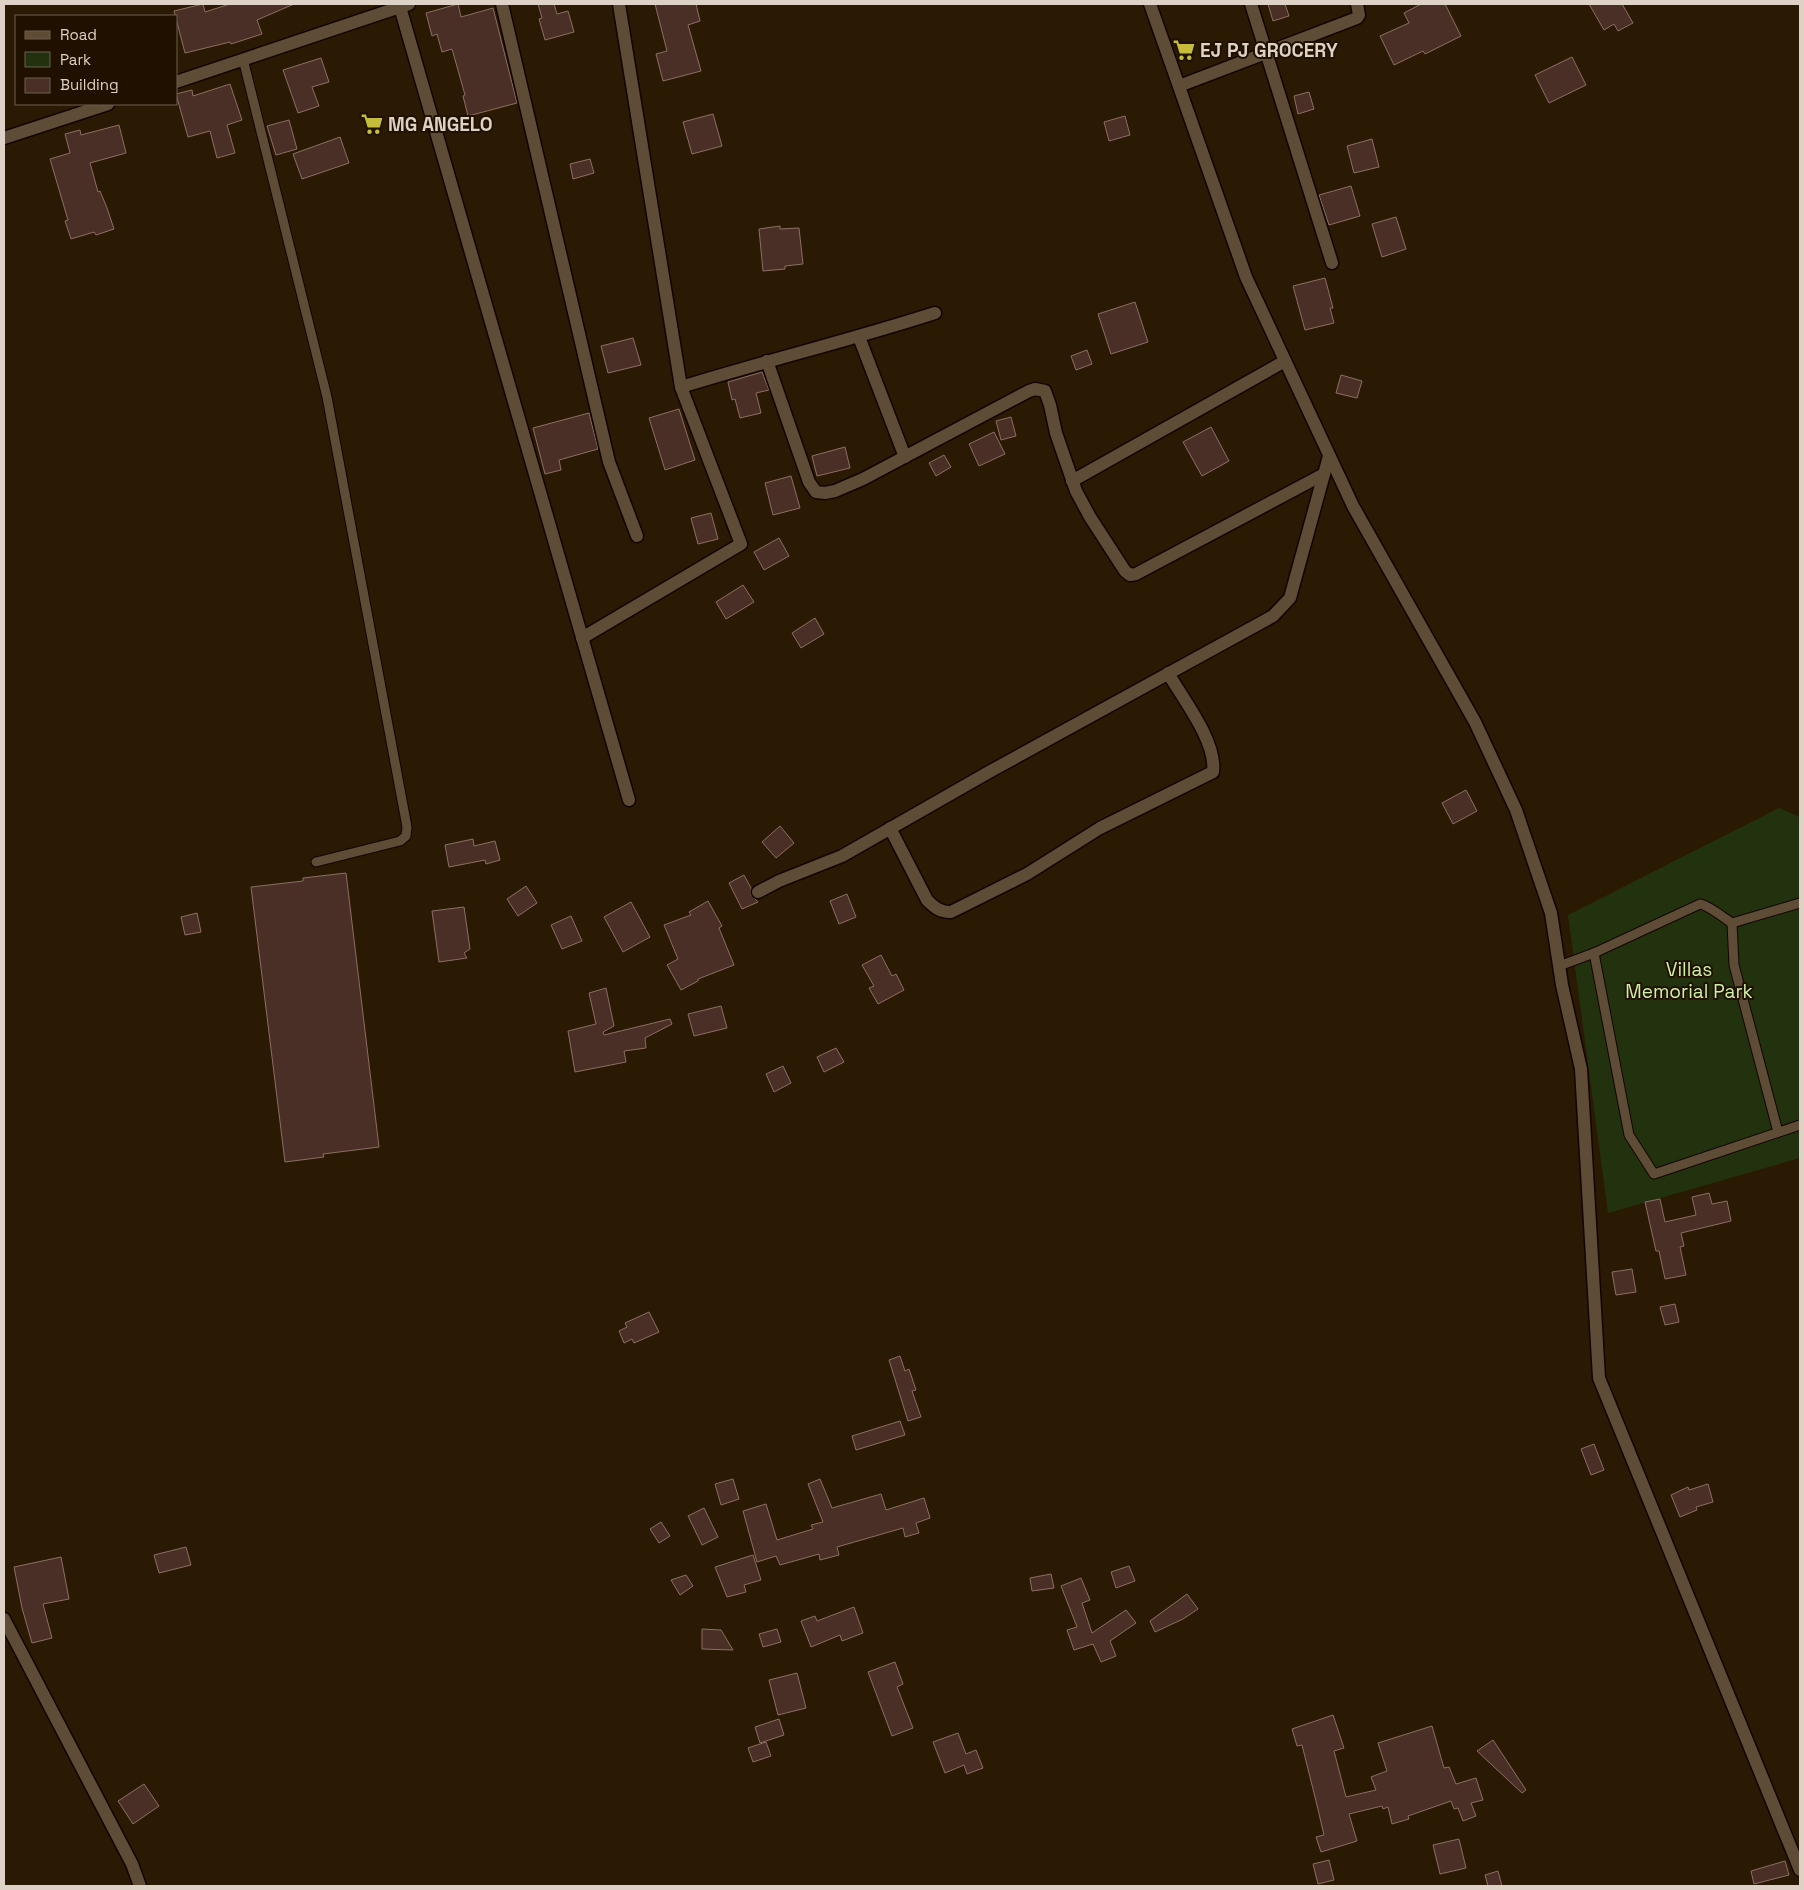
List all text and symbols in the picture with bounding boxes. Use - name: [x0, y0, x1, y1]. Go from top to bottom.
- legend: [15, 15, 178, 105]
- text: Road: [60, 25, 97, 44]
- supermarket icon: EJ PJ GROCERY: [1171, 37, 1197, 63]
- place label: EJ PJ GROCERY: [1200, 38, 1338, 63]
- text: Park: [60, 50, 91, 69]
- text: Building: [60, 75, 119, 94]
- supermarket icon: MG ANGELO: [359, 111, 385, 137]
- place label: MG ANGELO: [388, 112, 493, 137]
- park label: Villas Memorial Park: [1625, 957, 1753, 1004]

